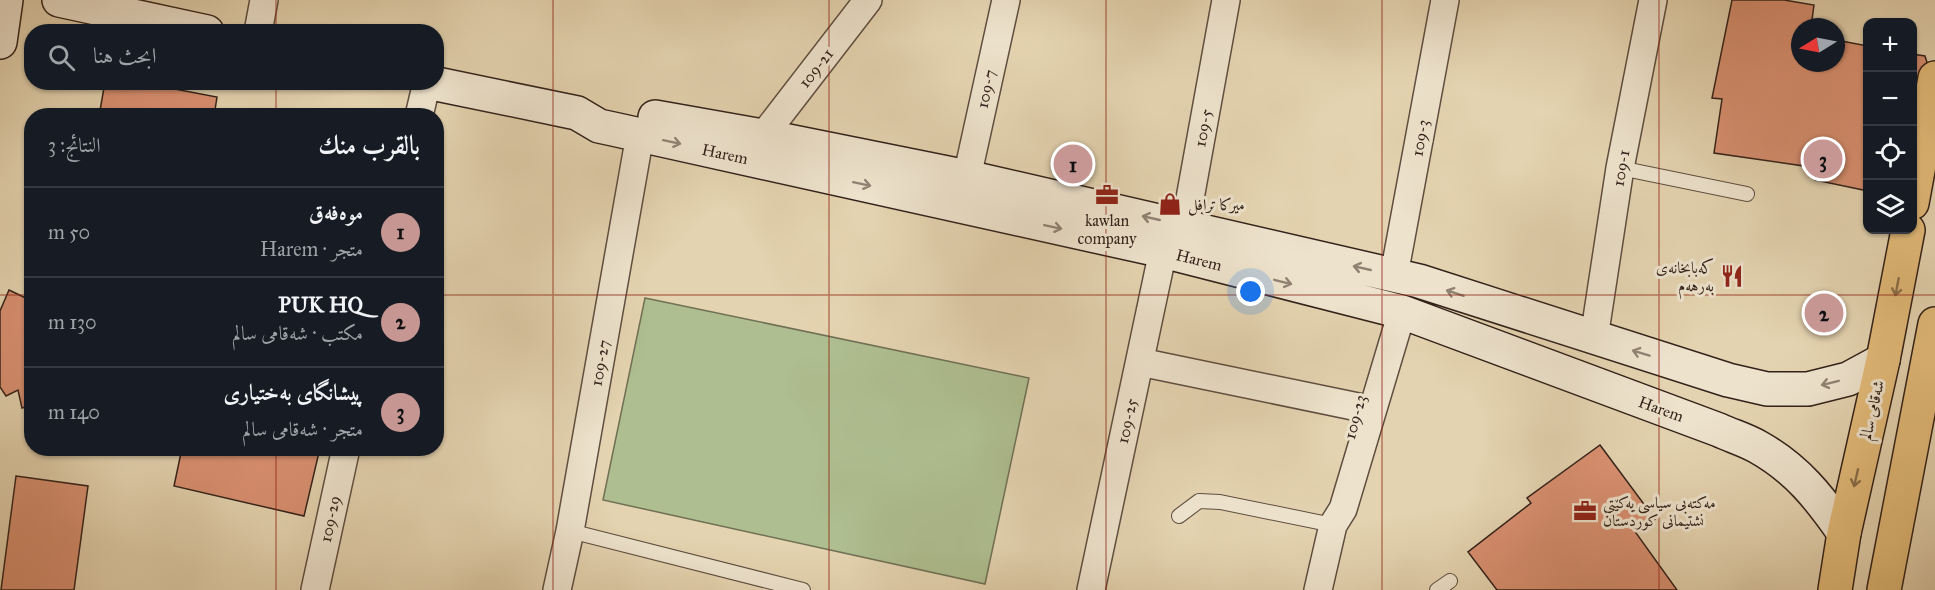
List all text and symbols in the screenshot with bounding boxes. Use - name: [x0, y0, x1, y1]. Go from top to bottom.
- north arrow: [1791, 18, 1845, 72]
- map controls: [1863, 18, 1917, 234]
- button: +: [1863, 18, 1917, 72]
- search box: [24, 24, 444, 90]
- icon: search: [45, 41, 78, 74]
- text: ابحث هنا: [93, 42, 156, 69]
- street label: 109-21: [795, 44, 837, 92]
- street label: 109-7: [973, 68, 999, 110]
- button: −: [1863, 72, 1917, 126]
- street label: 109-5: [1190, 107, 1216, 148]
- street label: 109-3: [1407, 118, 1433, 158]
- button: locate: [1863, 126, 1917, 180]
- text: بالقرب منك: [318, 129, 420, 161]
- text: النتائج: 3: [48, 133, 100, 157]
- pin: 3: [1804, 136, 1842, 182]
- one-way arrow: [662, 137, 681, 149]
- street label: Harem: [700, 140, 750, 168]
- pin: 1: [1054, 142, 1092, 186]
- street label: 109-1: [1608, 148, 1634, 188]
- one-way arrow: [853, 179, 872, 191]
- button: layers: [1863, 180, 1917, 234]
- office icon: kawlan company: [1094, 182, 1120, 208]
- shop icon: ميركا ترافل: [1157, 191, 1183, 217]
- place label: ميركا ترافل: [1188, 195, 1245, 216]
- text: موەفەق: [309, 199, 363, 226]
- place label: kawlan company: [1078, 211, 1137, 248]
- one-way arrow: [1142, 212, 1161, 224]
- text: 50 m: [48, 220, 90, 244]
- text: 1: [397, 220, 404, 244]
- one-way arrow: [1043, 221, 1062, 233]
- text: متجر · Harem: [260, 237, 363, 261]
- street label: Harem: [1174, 245, 1224, 275]
- place label: کەبابخانەی بەرهەم: [1656, 258, 1714, 300]
- one-way arrow: [1352, 261, 1371, 273]
- restaurant icon: کەبابخانەی بەرهەم: [1719, 263, 1745, 289]
- your location: [1236, 277, 1265, 306]
- one-way arrow: [1273, 277, 1292, 288]
- one-way arrow: [1891, 277, 1902, 296]
- one-way arrow: [1446, 287, 1465, 298]
- pin: 2: [1804, 290, 1844, 336]
- text: PUK HQ: [278, 291, 363, 318]
- text: 130 m: [48, 310, 97, 334]
- text: 2: [396, 310, 405, 334]
- text: مكتب · شەقامی سالم: [232, 321, 363, 345]
- street label: 109-27: [587, 338, 613, 388]
- one-way arrow: [1632, 346, 1651, 357]
- one-way arrow: [1821, 378, 1840, 390]
- street label: شەقامی سالم: [1856, 378, 1893, 443]
- text: پیشانگای بەختیاری: [223, 379, 363, 406]
- street label: Harem: [1636, 392, 1687, 426]
- street label: 109-23: [1340, 393, 1370, 441]
- street label: 109-25: [1113, 396, 1141, 445]
- text: 140 m: [48, 400, 100, 424]
- text: 3: [397, 400, 405, 424]
- text: متجر · شەقامی سالم: [243, 417, 363, 441]
- one-way arrow: [1850, 468, 1862, 487]
- place label: مەکتەبی سیاسی یەکێتی نشتیمانی کوردستان: [1603, 493, 1716, 531]
- street label: 109-29: [316, 494, 344, 544]
- office icon: مەکتەبی سیاسی یەکێتی نشتیمانی کوردستان: [1572, 498, 1598, 524]

